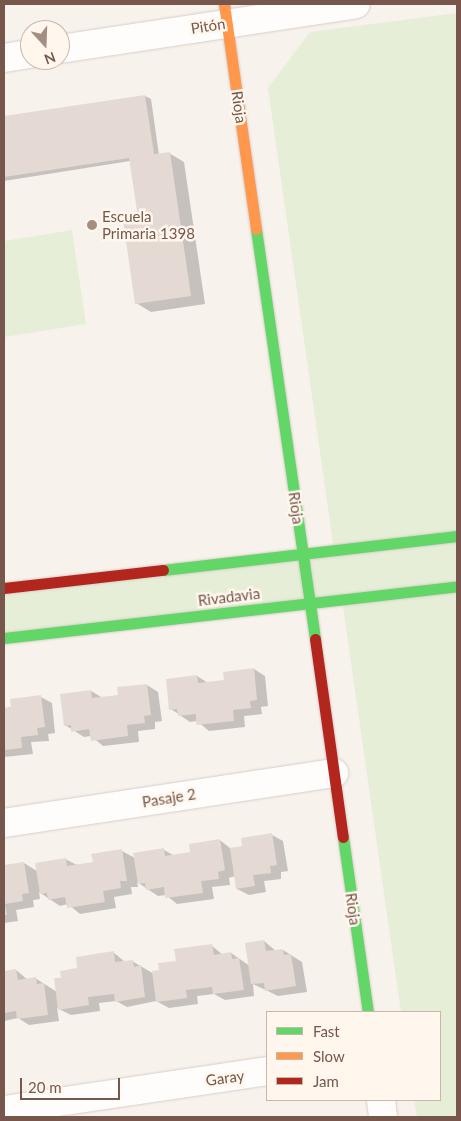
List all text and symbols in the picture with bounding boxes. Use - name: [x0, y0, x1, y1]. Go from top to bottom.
- street label: Pitón: [189, 14, 227, 38]
- north arrow: [20, 20, 70, 70]
- text: N: [42, 49, 58, 68]
- street label: Rioja: [228, 90, 250, 124]
- place label: Escuela Primaria 1398: [102, 207, 195, 242]
- marker: Escuela Primaria 1398: [86, 219, 98, 231]
- street label: Rioja: [285, 491, 307, 525]
- street label: Rivadavia: [197, 584, 261, 610]
- street label: Pasaje 2: [141, 785, 197, 811]
- street label: Rioja: [342, 892, 364, 926]
- legend: [266, 1011, 441, 1101]
- text: Fast: [313, 1022, 340, 1040]
- text: Slow: [313, 1047, 345, 1065]
- street label: Garay: [205, 1066, 245, 1090]
- scale bar: [22, 1068, 122, 1100]
- text: Jam: [313, 1072, 339, 1090]
- text: 20 m: [28, 1078, 62, 1096]

